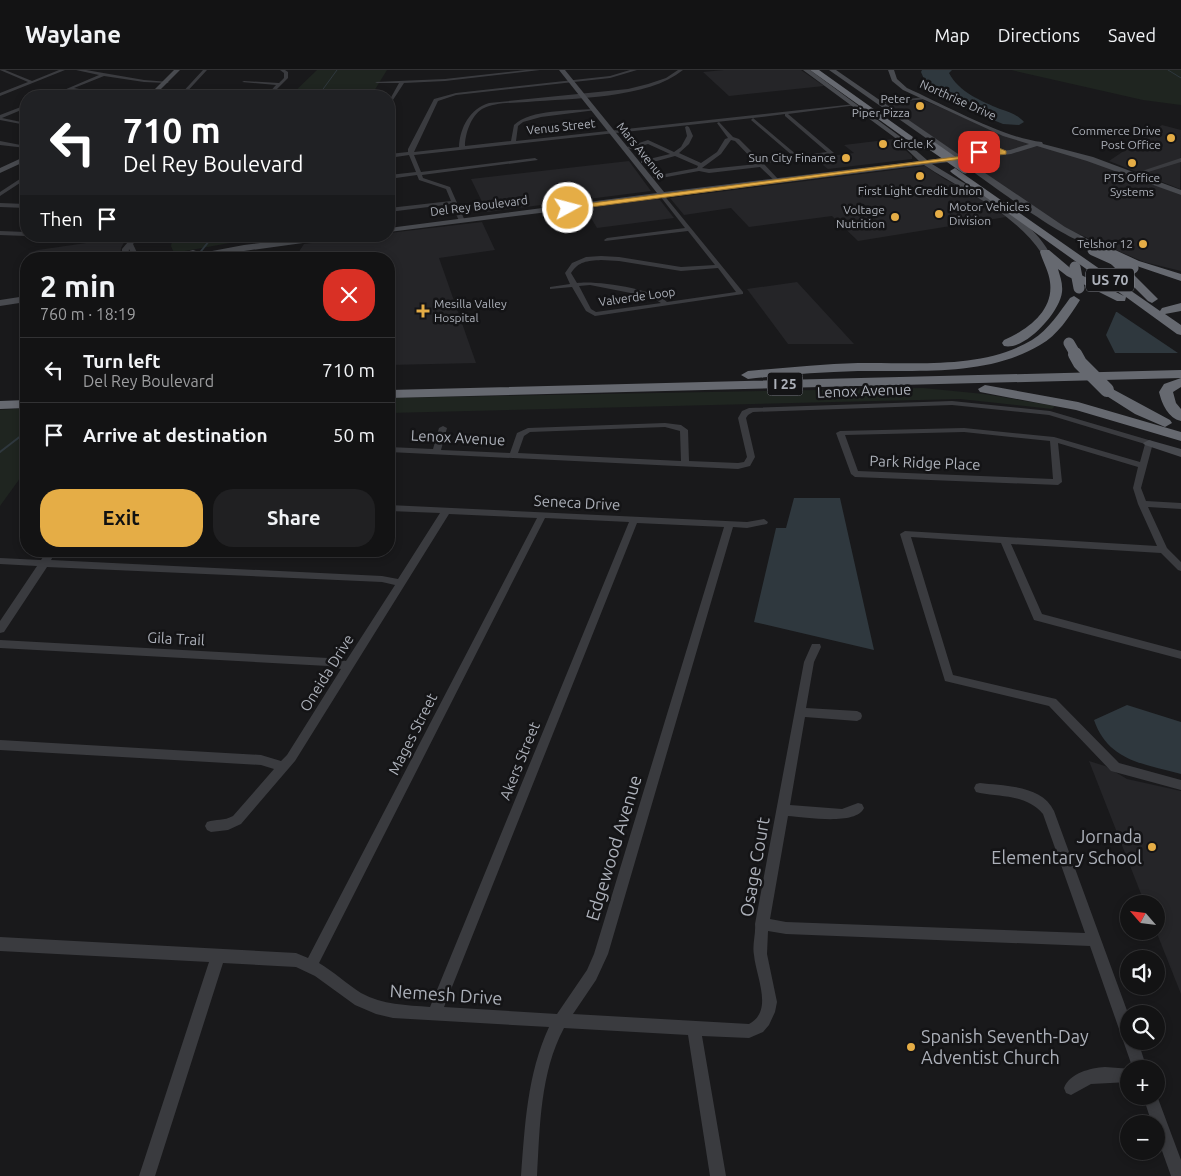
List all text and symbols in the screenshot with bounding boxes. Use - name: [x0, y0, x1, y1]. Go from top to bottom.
- text: Waylane: [25, 21, 121, 48]
- text: Map: [934, 25, 970, 45]
- text: Directions: [998, 25, 1080, 45]
- text: Saved: [1108, 25, 1156, 45]
- street label: Northrise Drive: [918, 77, 998, 122]
- place label: Peter Piper Pizza: [852, 92, 910, 119]
- marker: Peter Piper Pizza: [914, 100, 926, 112]
- icon: left: [40, 110, 105, 175]
- text: 710 m: [123, 110, 221, 150]
- street label: Venus Street: [526, 116, 596, 137]
- street label: Mars Avenue: [614, 120, 668, 182]
- place label: Commerce Drive Post Office: [1071, 124, 1161, 151]
- pin: [958, 131, 1000, 173]
- marker: Commerce Drive Post Office: [1165, 132, 1177, 144]
- place label: Circle K: [893, 137, 934, 150]
- marker: Circle K: [877, 138, 889, 150]
- icon: arrive: [965, 138, 993, 166]
- text: Del Rey Boulevard: [123, 151, 303, 176]
- place label: Sun City Finance: [748, 151, 836, 164]
- marker: Sun City Finance: [840, 152, 852, 164]
- marker: PTS Office Systems: [1126, 157, 1138, 169]
- marker: First Light Credit Union: [914, 170, 926, 182]
- place label: PTS Office Systems: [1104, 171, 1160, 198]
- position arrow: [541, 181, 593, 233]
- place label: First Light Credit Union: [858, 184, 982, 197]
- street label: Del Rey Boulevard: [429, 193, 529, 218]
- place label: Motor Vehicles Division: [949, 200, 1030, 227]
- place label: Voltage Nutrition: [836, 203, 885, 230]
- icon: arrive: [93, 205, 121, 233]
- text: Then: [40, 208, 83, 230]
- marker: Motor Vehicles Division: [933, 208, 945, 220]
- marker: Voltage Nutrition: [889, 211, 901, 223]
- place label: Telshor 12: [1077, 237, 1133, 250]
- marker: Telshor 12: [1137, 238, 1149, 250]
- road number: US 70: [1086, 268, 1134, 292]
- text: 2 min: [40, 269, 116, 303]
- button: close: [323, 269, 375, 321]
- street label: Valverde Loop: [598, 285, 676, 308]
- place label: Mesilla Valley Hospital: [434, 297, 507, 324]
- marker: Mesilla Valley Hospital: [416, 304, 430, 318]
- text: 760 m · 18:19: [40, 305, 136, 323]
- text: Turn left: [83, 350, 161, 372]
- icon: left: [40, 356, 68, 384]
- text: 710 m: [322, 359, 375, 381]
- text: Del Rey Boulevard: [83, 372, 214, 390]
- road number: I 25: [768, 372, 802, 396]
- street label: Lenox Avenue: [816, 380, 912, 401]
- icon: arrive: [40, 421, 68, 449]
- text: Arrive at destination: [83, 424, 268, 446]
- text: 50 m: [333, 424, 375, 446]
- street label: Lenox Avenue: [410, 427, 506, 448]
- street label: Park Ridge Place: [869, 452, 981, 473]
- button: Exit: [40, 489, 203, 547]
- button: Share: [213, 489, 375, 547]
- street label: Seneca Drive: [533, 492, 621, 513]
- street label: Gila Trail: [147, 629, 205, 648]
- street label: Oneida Drive: [296, 631, 357, 714]
- street label: Mages Street: [385, 690, 440, 777]
- street label: Akers Street: [496, 719, 543, 802]
- street label: Edgewood Avenue: [581, 773, 645, 923]
- street label: Osage Court: [735, 815, 773, 918]
- place label: Jornada Elementary School: [991, 826, 1142, 867]
- marker: Jornada Elementary School: [1146, 841, 1158, 853]
- north arrow: [1120, 895, 1165, 940]
- map controls: [1120, 895, 1165, 1160]
- button: sound: [1120, 950, 1165, 995]
- street label: Nemesh Drive: [389, 980, 503, 1008]
- button: search: [1120, 1005, 1165, 1050]
- place label: Spanish Seventh-Day Adventist Church: [921, 1026, 1089, 1067]
- marker: Spanish Seventh-Day Adventist Church: [905, 1041, 917, 1053]
- button: +: [1120, 1060, 1165, 1105]
- button: −: [1120, 1115, 1165, 1160]

